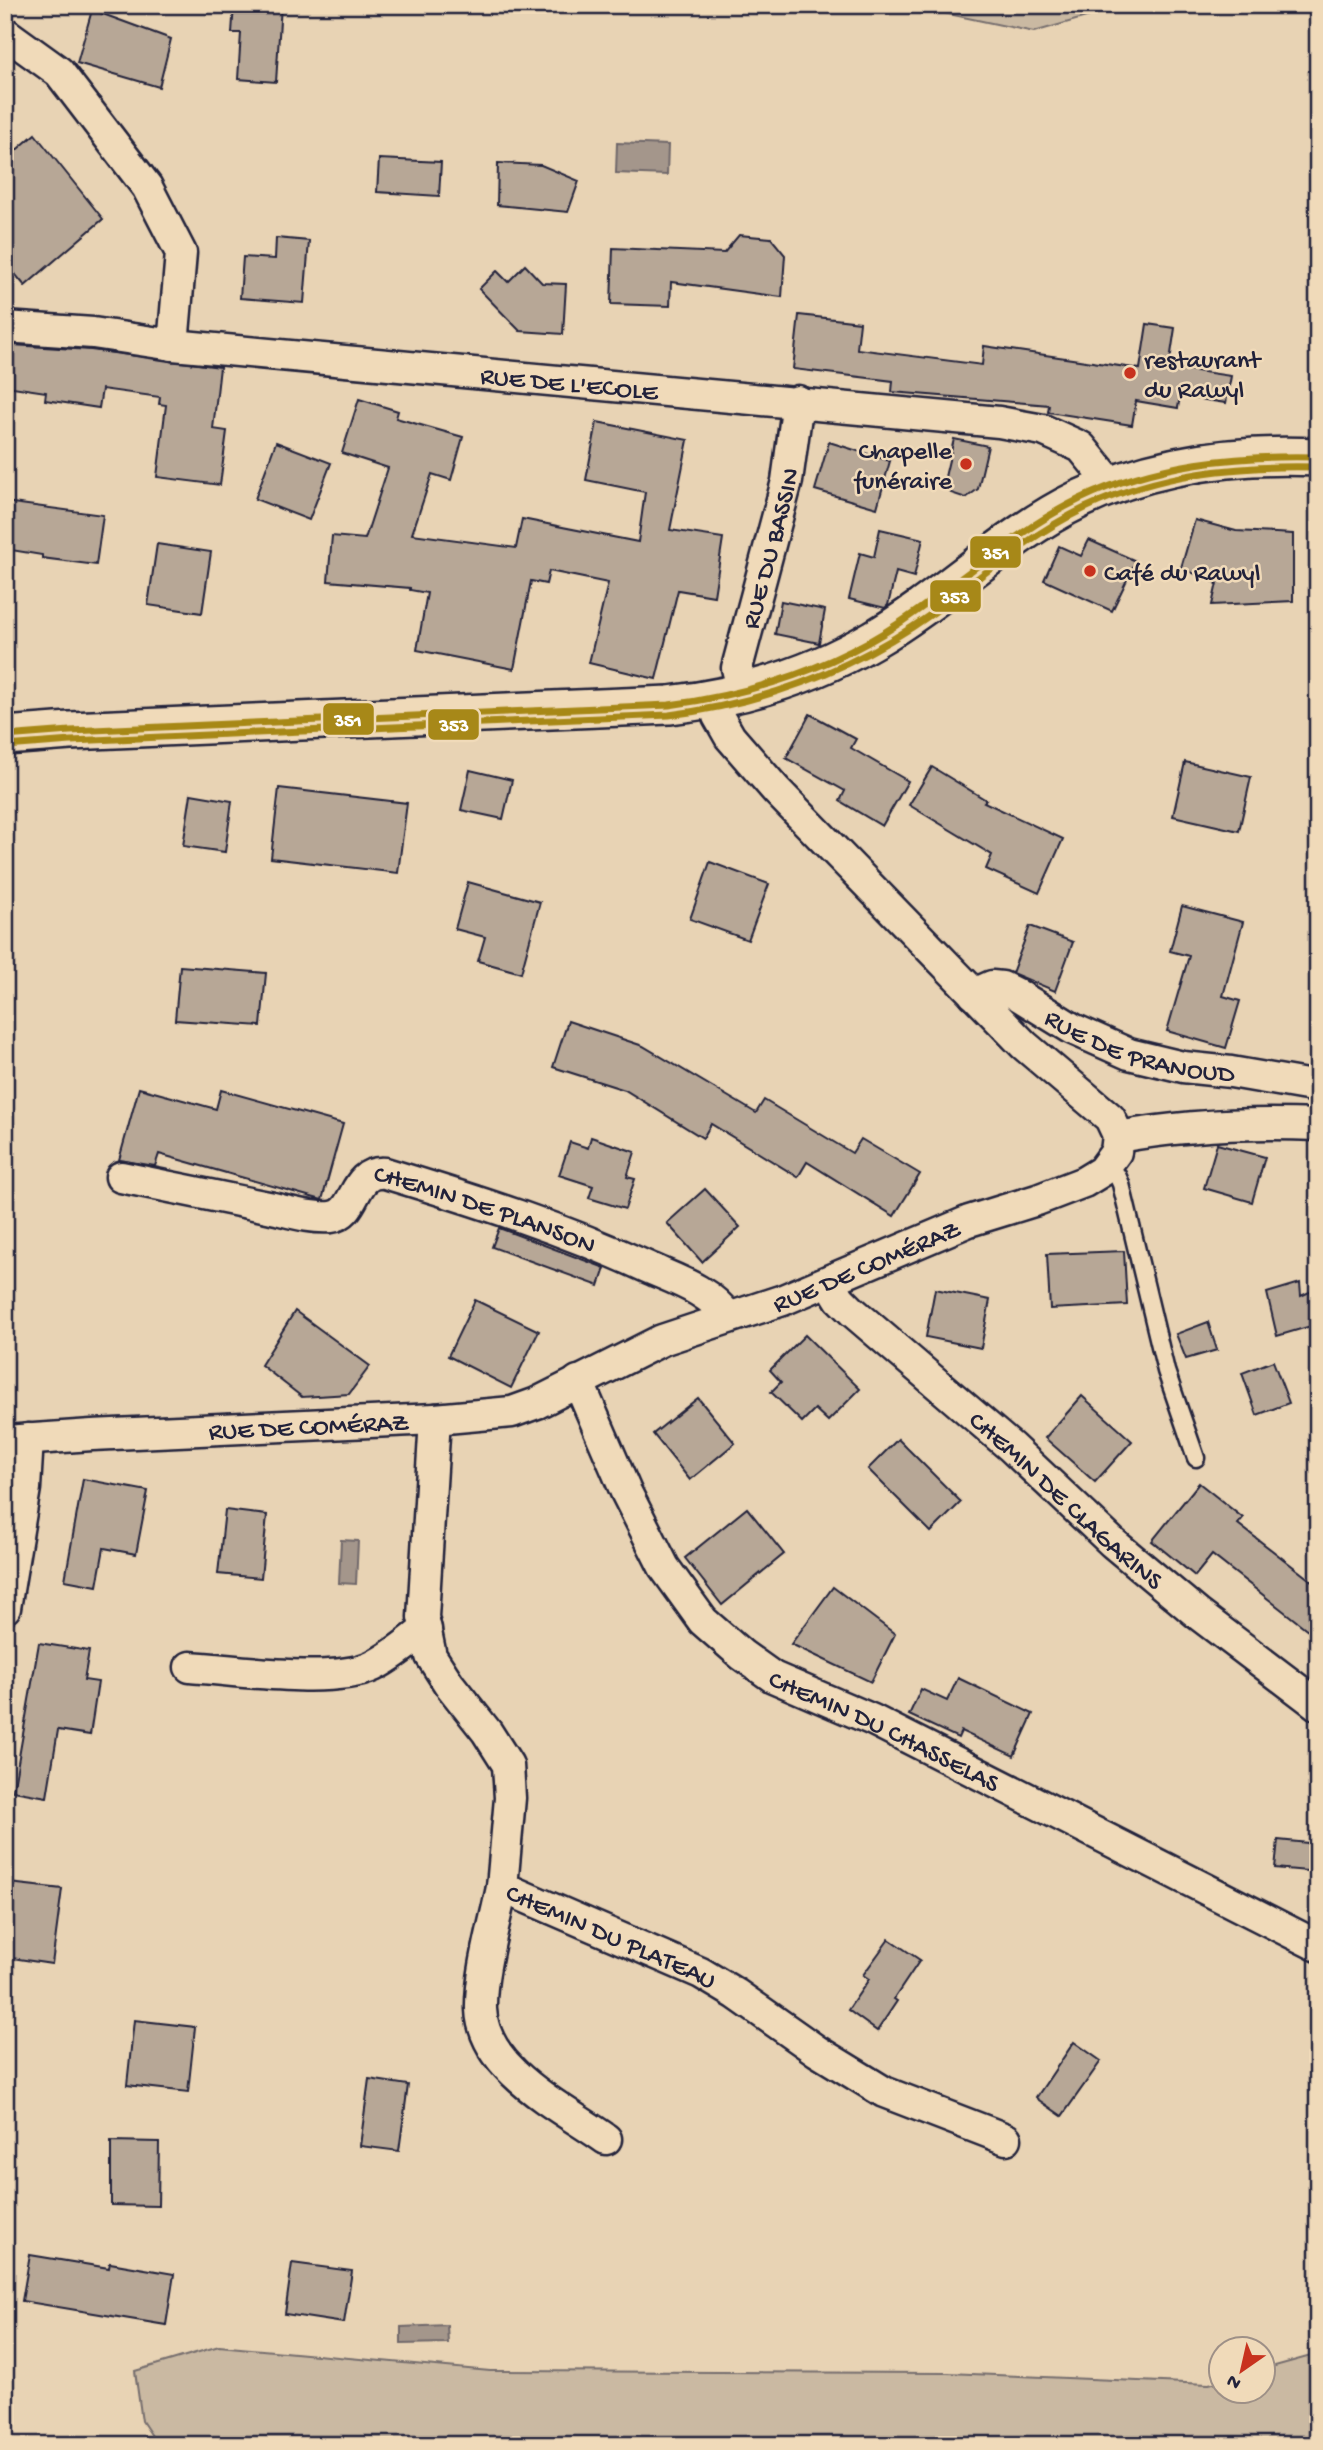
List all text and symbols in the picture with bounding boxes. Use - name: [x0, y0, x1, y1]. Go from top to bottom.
- place label: restaurant du Rawyl: [1144, 347, 1262, 408]
- street label: RUE DE L'ECOLE: [479, 363, 660, 410]
- marker: restaurant du Rawyl: [1122, 365, 1138, 381]
- place label: Chapelle funéraire: [853, 438, 953, 499]
- marker: Chapelle funéraire: [958, 456, 974, 472]
- street label: RUE DU BASSIN: [737, 466, 809, 633]
- line badge: 351: [969, 535, 1022, 569]
- text: 351: [981, 544, 1010, 567]
- place label: Café du Rawyl: [1104, 560, 1260, 591]
- marker: Café du Rawyl: [1082, 563, 1098, 579]
- line badge: 353: [929, 579, 982, 613]
- text: 353: [939, 588, 970, 611]
- line badge: 351: [322, 702, 375, 736]
- line badge: 353: [427, 708, 480, 741]
- text: 351: [333, 711, 362, 734]
- text: 353: [438, 716, 469, 739]
- street label: RUE DE PRANOUD: [1037, 1004, 1236, 1092]
- street label: CHEMIN DE PLANSON: [374, 1162, 599, 1263]
- street label: RUE DE COMÉRAZ: [770, 1215, 967, 1322]
- street label: CHEMIN DE CLAGARINS: [961, 1407, 1169, 1599]
- street label: RUE DE COMÉRAZ: [208, 1409, 411, 1450]
- street label: CHEMIN DU CHASSELAS: [763, 1666, 1004, 1802]
- street label: CHEMIN DU PLATEAU: [500, 1879, 721, 1999]
- north arrow: [1208, 2334, 1278, 2404]
- text: N: [1223, 2368, 1246, 2394]

